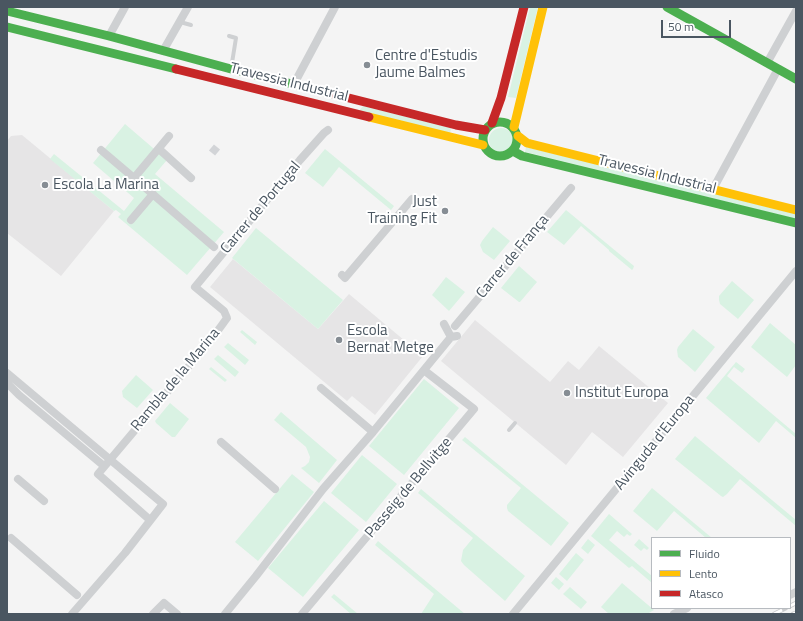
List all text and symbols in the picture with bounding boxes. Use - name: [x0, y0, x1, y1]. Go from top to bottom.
- scale bar: [663, 12, 733, 38]
- text: 50 m: [668, 17, 694, 36]
- place label: Centre d'Estudis Jaume Balmes: [375, 47, 478, 82]
- street label: Travessia Industrial: [228, 60, 350, 106]
- marker: Centre d'Estudis Jaume Balmes: [362, 60, 372, 70]
- street label: Travessia Industrial: [596, 152, 718, 198]
- street label: Carrer de Portugal: [217, 158, 305, 258]
- place label: Escola La Marina: [53, 176, 159, 194]
- marker: Escola La Marina: [40, 180, 50, 190]
- place label: Just Training Fit: [368, 193, 437, 228]
- marker: Just Training Fit: [440, 206, 450, 216]
- street label: Carrer de França: [473, 212, 553, 302]
- place label: Escola Bernat Metge: [347, 322, 434, 357]
- street label: Rambla de la Marina: [128, 325, 224, 435]
- marker: Escola Bernat Metge: [334, 335, 344, 345]
- place label: Institut Europa: [575, 384, 669, 402]
- marker: Institut Europa: [562, 388, 572, 398]
- street label: Avinguda d'Europa: [611, 392, 699, 494]
- street label: Passeig de Bellvitge: [362, 434, 456, 542]
- legend: [651, 537, 791, 609]
- text: Fluido: [689, 544, 720, 563]
- text: Lento: [689, 564, 718, 583]
- text: Atasco: [689, 584, 723, 603]

